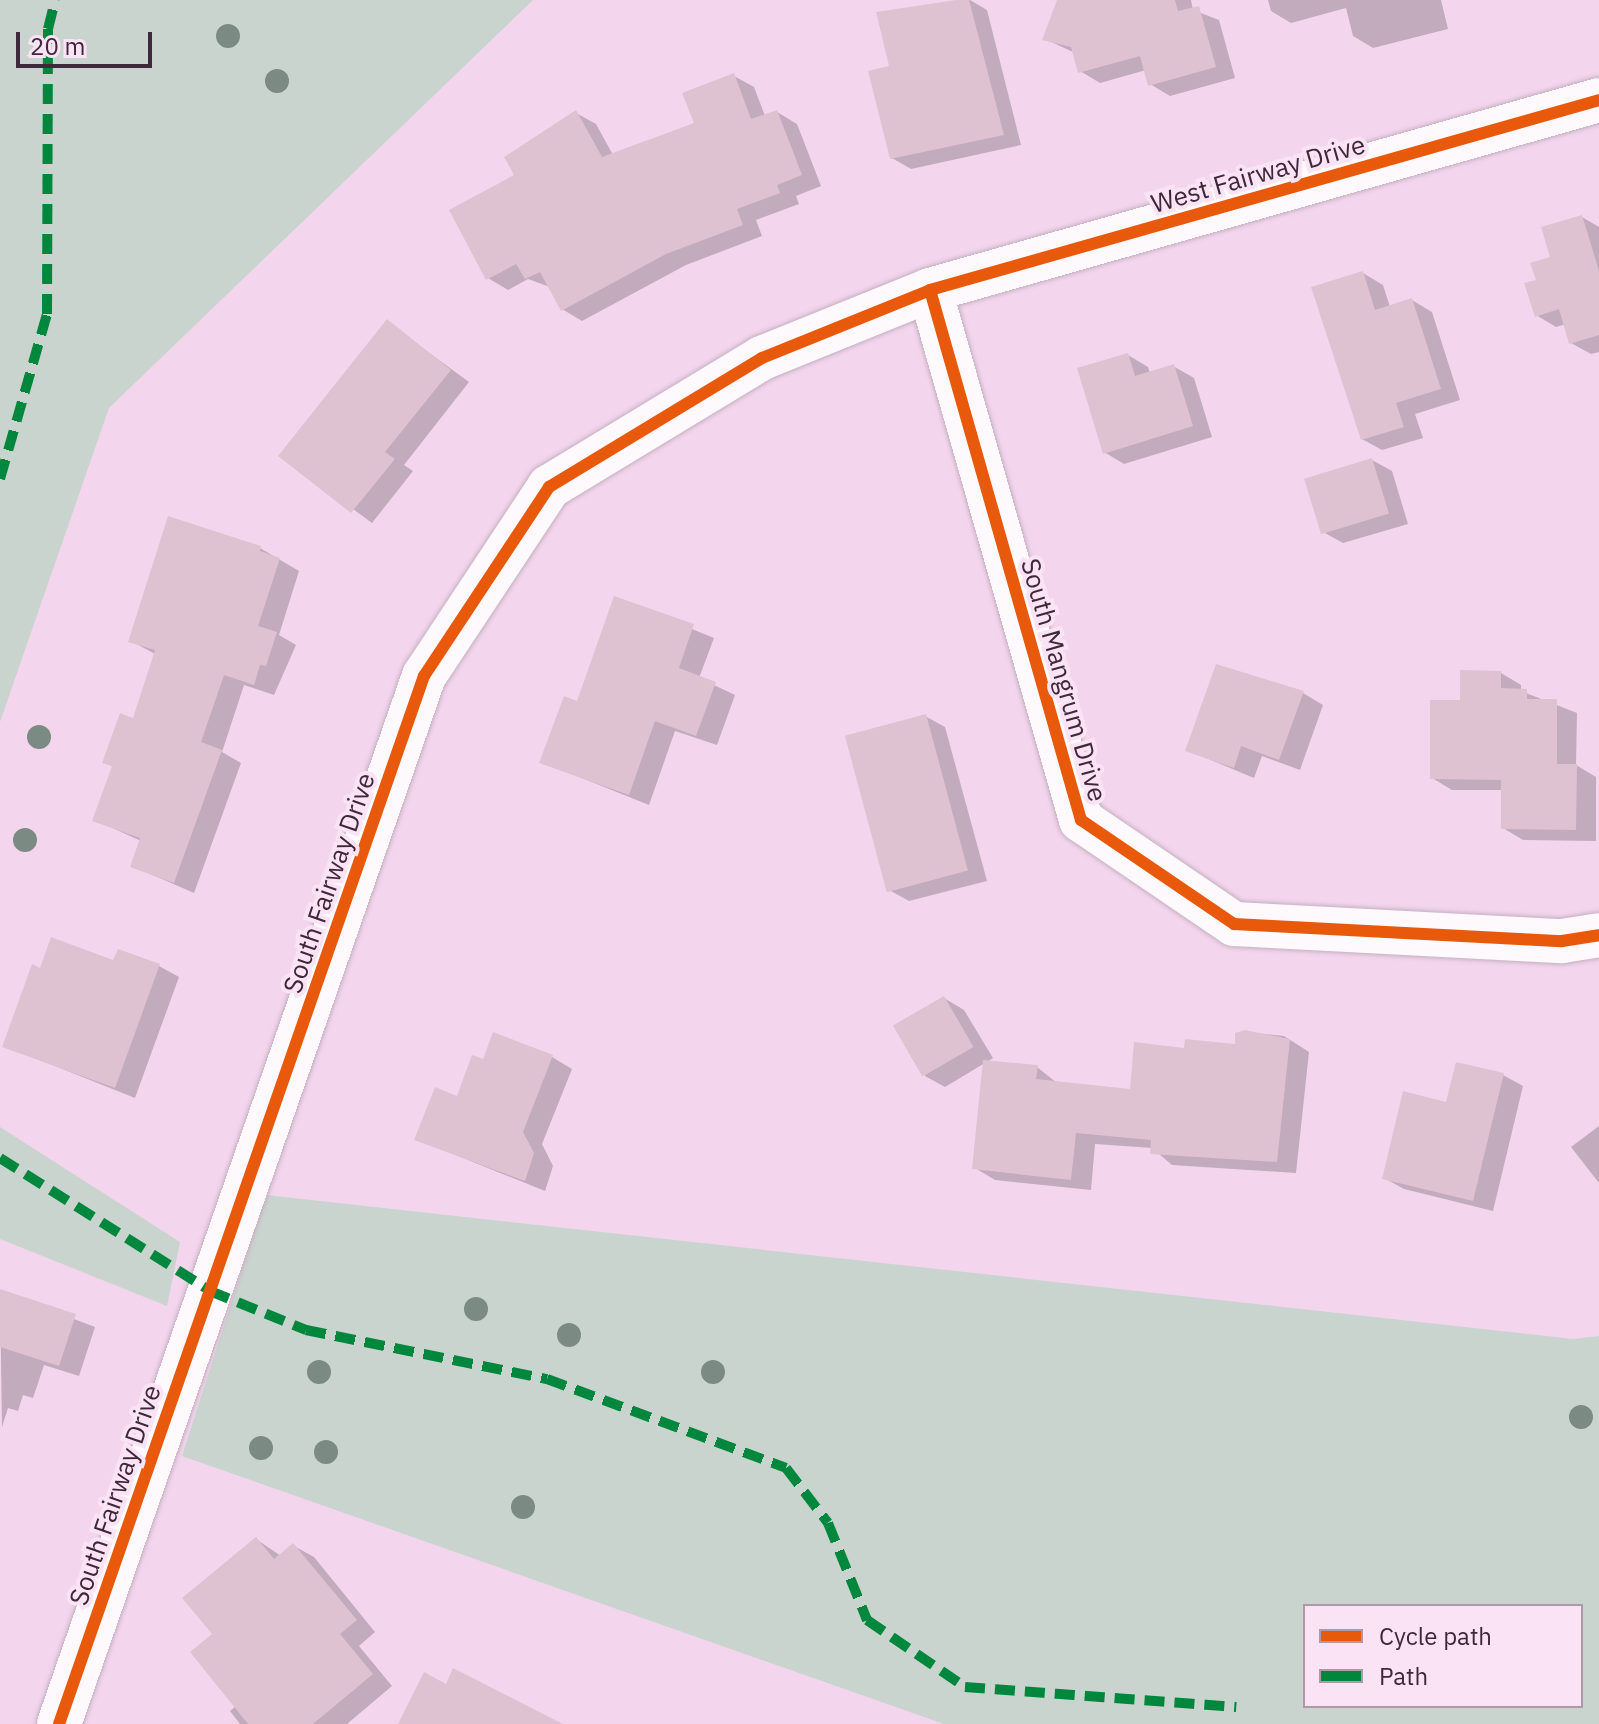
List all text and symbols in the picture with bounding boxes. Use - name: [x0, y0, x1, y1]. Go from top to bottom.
- scale bar: [20, 16, 156, 66]
- text: 20 m: [30, 30, 85, 62]
- street label: West Fairway Drive: [1147, 129, 1369, 219]
- street label: South Mangrum Drive: [1014, 555, 1114, 805]
- street label: South Fairway Drive: [277, 769, 381, 997]
- street label: South Fairway Drive: [63, 1381, 167, 1609]
- legend: [1303, 1604, 1583, 1708]
- text: Cycle path: [1379, 1620, 1492, 1652]
- text: Path: [1379, 1660, 1428, 1692]

